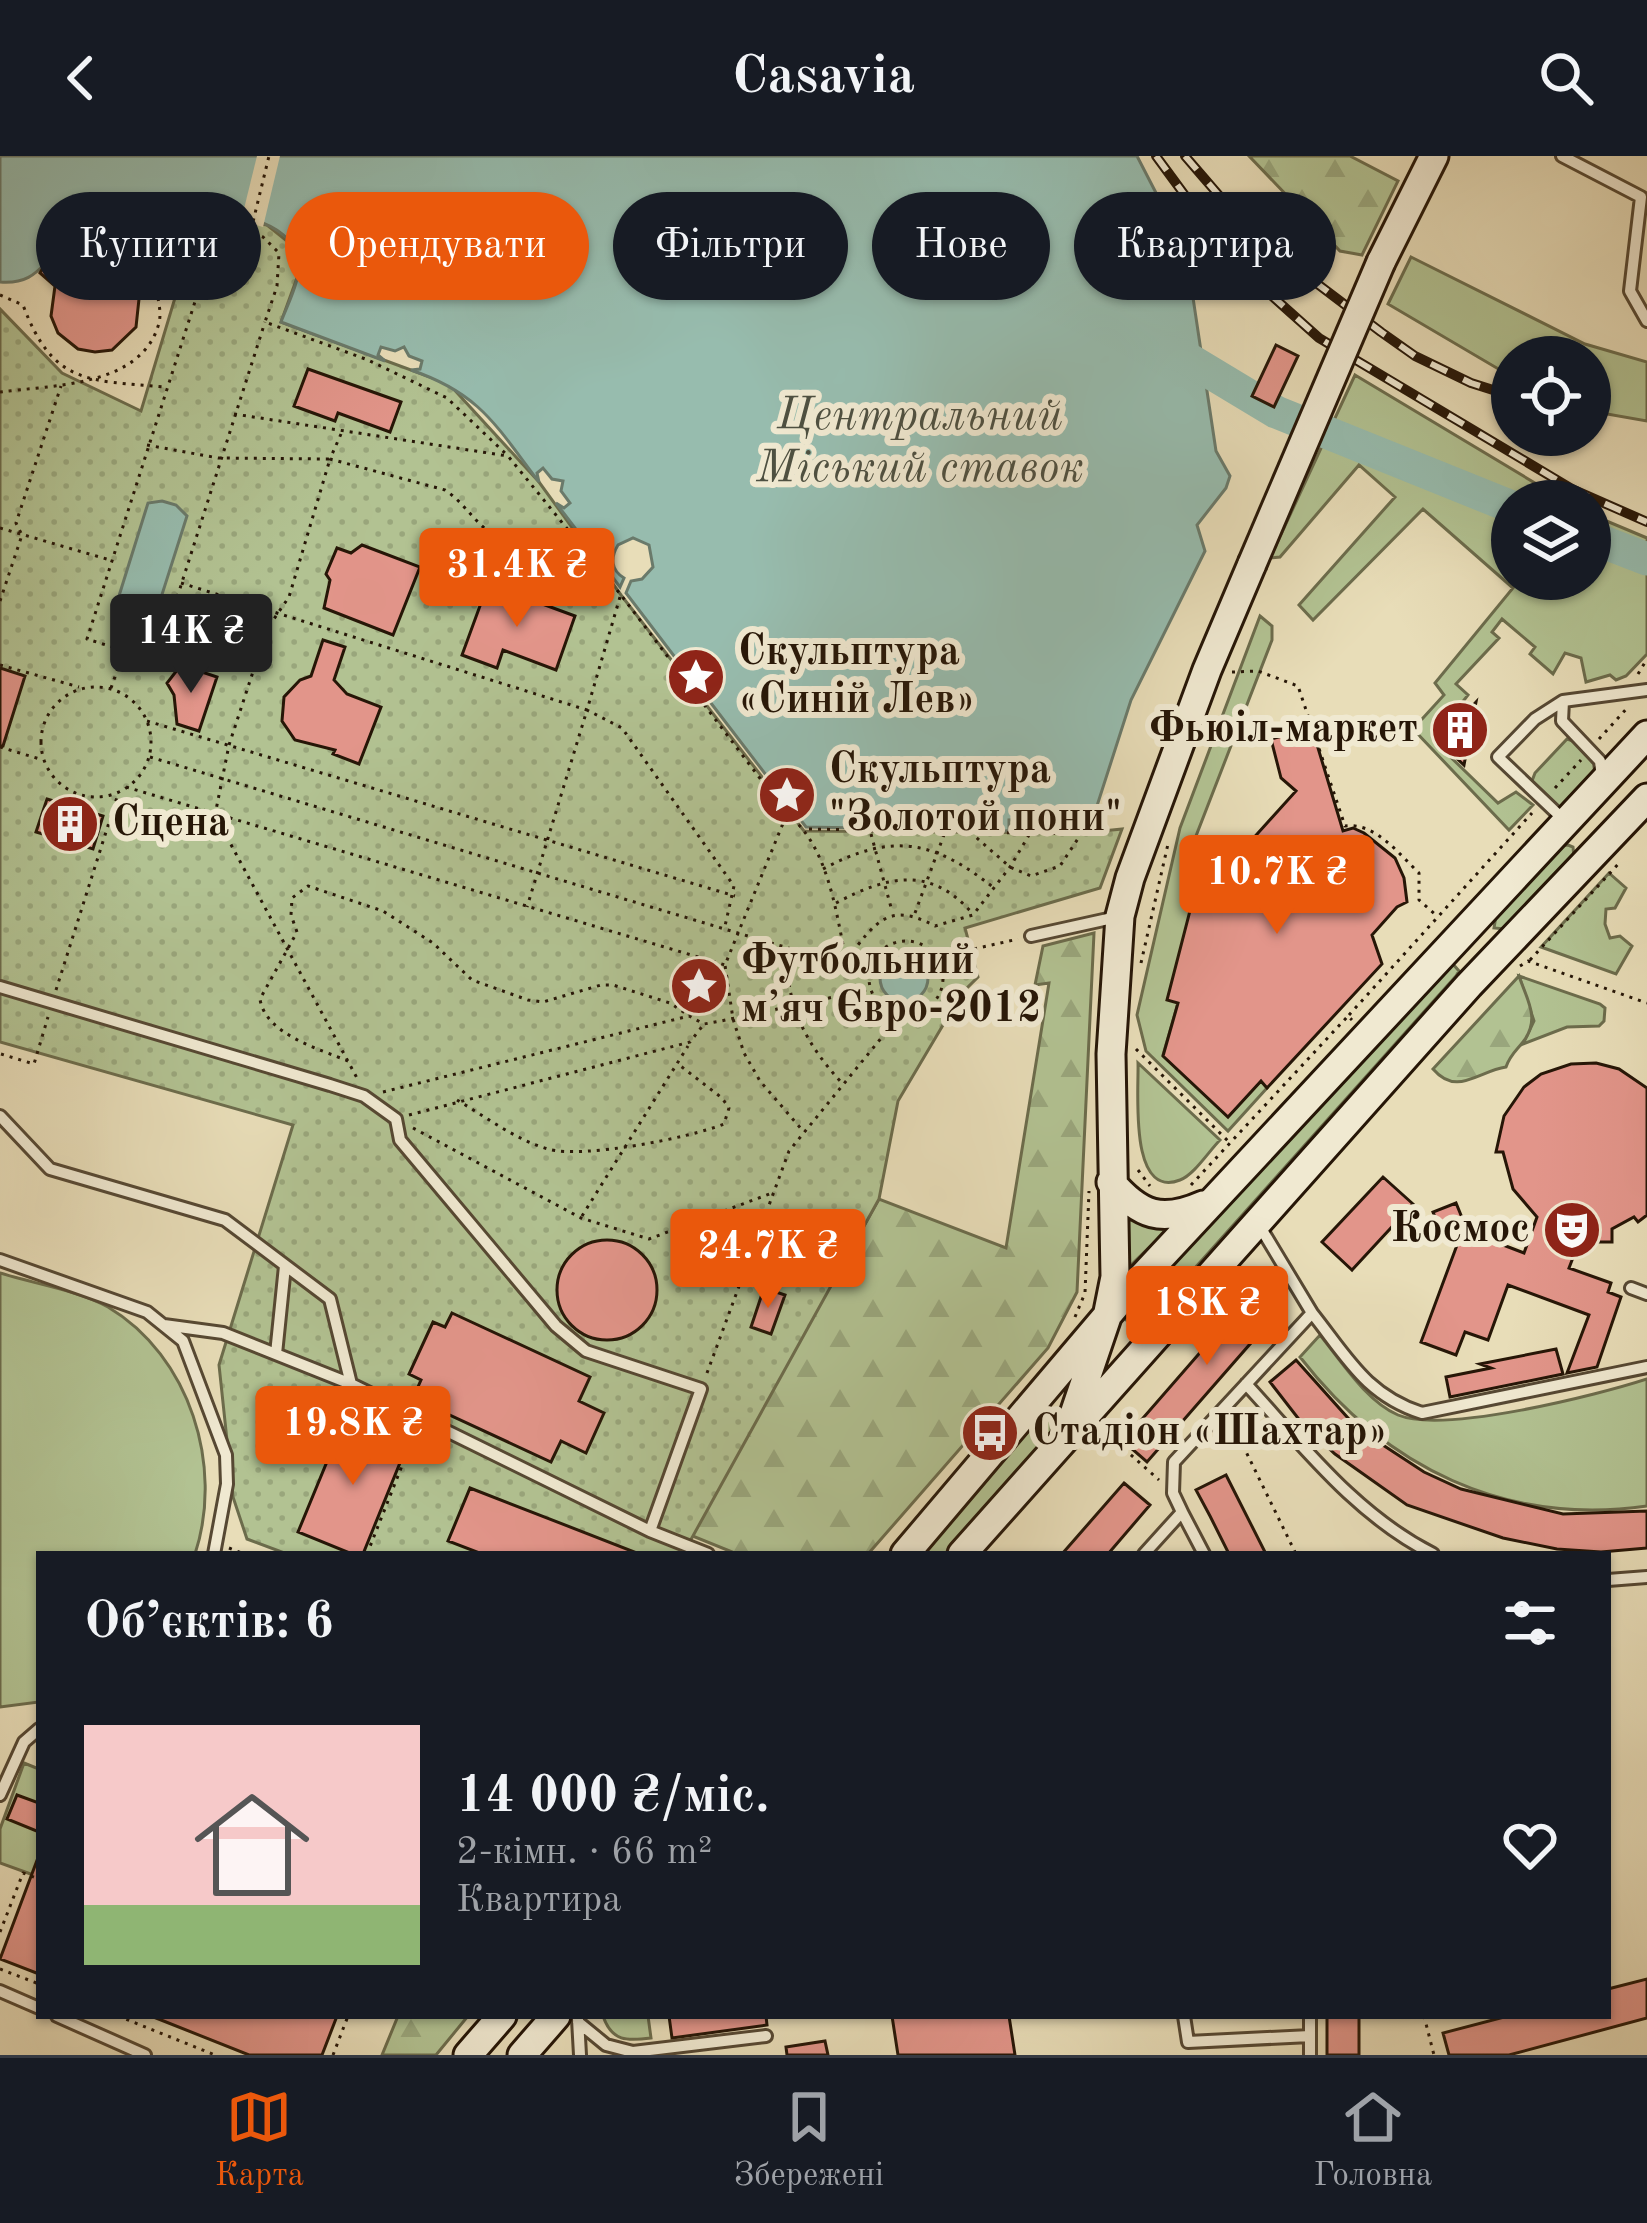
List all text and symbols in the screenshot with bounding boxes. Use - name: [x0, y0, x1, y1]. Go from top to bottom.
- icon: back: [48, 45, 114, 111]
- icon: search: [1533, 45, 1599, 111]
- text: Casavia: [732, 51, 915, 105]
- chip: Купити: [36, 192, 261, 300]
- chip: Орендувати: [285, 192, 589, 300]
- chip: Фільтри: [613, 192, 848, 300]
- chip: Нове: [872, 192, 1050, 300]
- chip: Квартира: [1074, 192, 1336, 300]
- map controls: [1491, 336, 1611, 600]
- button: locate: [1491, 336, 1611, 456]
- water label: Центральний Міський ставок: [755, 395, 1084, 492]
- button: layers: [1491, 480, 1611, 600]
- pin: 31.4K ₴: [406, 528, 628, 630]
- text: 31.4K ₴: [446, 547, 588, 586]
- pin: 14K ₴: [107, 594, 275, 696]
- text: 14K ₴: [137, 613, 245, 652]
- place label: Скульптура «Синій Лев»: [738, 631, 976, 722]
- place icon: Скульптура «Синій Лев»: [665, 646, 727, 708]
- building icon: Фьюіл-маркет: [1429, 699, 1491, 761]
- place label: Фьюіл-маркет: [1149, 709, 1418, 751]
- place label: Скульптура "Золотой пони": [829, 749, 1122, 840]
- place icon: Скульптура "Золотой пони": [756, 764, 818, 826]
- building icon: Сцена: [39, 793, 101, 855]
- place label: Сцена: [112, 802, 229, 845]
- pin: 10.7K ₴: [1166, 835, 1388, 937]
- text: 10.7K ₴: [1206, 854, 1348, 893]
- place label: Футбольний мʼяч Євро-2012: [741, 941, 1041, 1031]
- place icon: Футбольний мʼяч Євро-2012: [668, 955, 730, 1017]
- theatre icon: Космос: [1541, 1199, 1603, 1261]
- pin: 24.7K ₴: [657, 1209, 879, 1311]
- place label: Космос: [1391, 1209, 1530, 1251]
- text: 24.7K ₴: [697, 1228, 839, 1267]
- pin: 18K ₴: [1123, 1266, 1291, 1368]
- text: 18K ₴: [1153, 1285, 1261, 1324]
- pin: 19.8K ₴: [242, 1386, 464, 1488]
- bus stop icon: Стадіон «Шахтар»: [959, 1402, 1021, 1464]
- text: 19.8K ₴: [282, 1405, 424, 1444]
- place label: Стадіон «Шахтар»: [1032, 1411, 1388, 1454]
- icon: filters: [1497, 1590, 1563, 1656]
- text: Об’єктів: 6: [84, 1598, 334, 1649]
- text: 14 000 ₴/міс.: [456, 1772, 769, 1823]
- icon: home: [180, 1773, 324, 1917]
- icon: heart: [1497, 1812, 1563, 1878]
- text: 2-кімн. · 66 m²: [456, 1833, 713, 1872]
- text: Квартира: [456, 1881, 621, 1920]
- tab: Карта: [215, 2084, 304, 2197]
- tab: Збережені: [734, 2084, 884, 2197]
- tab: Головна: [1314, 2084, 1432, 2197]

